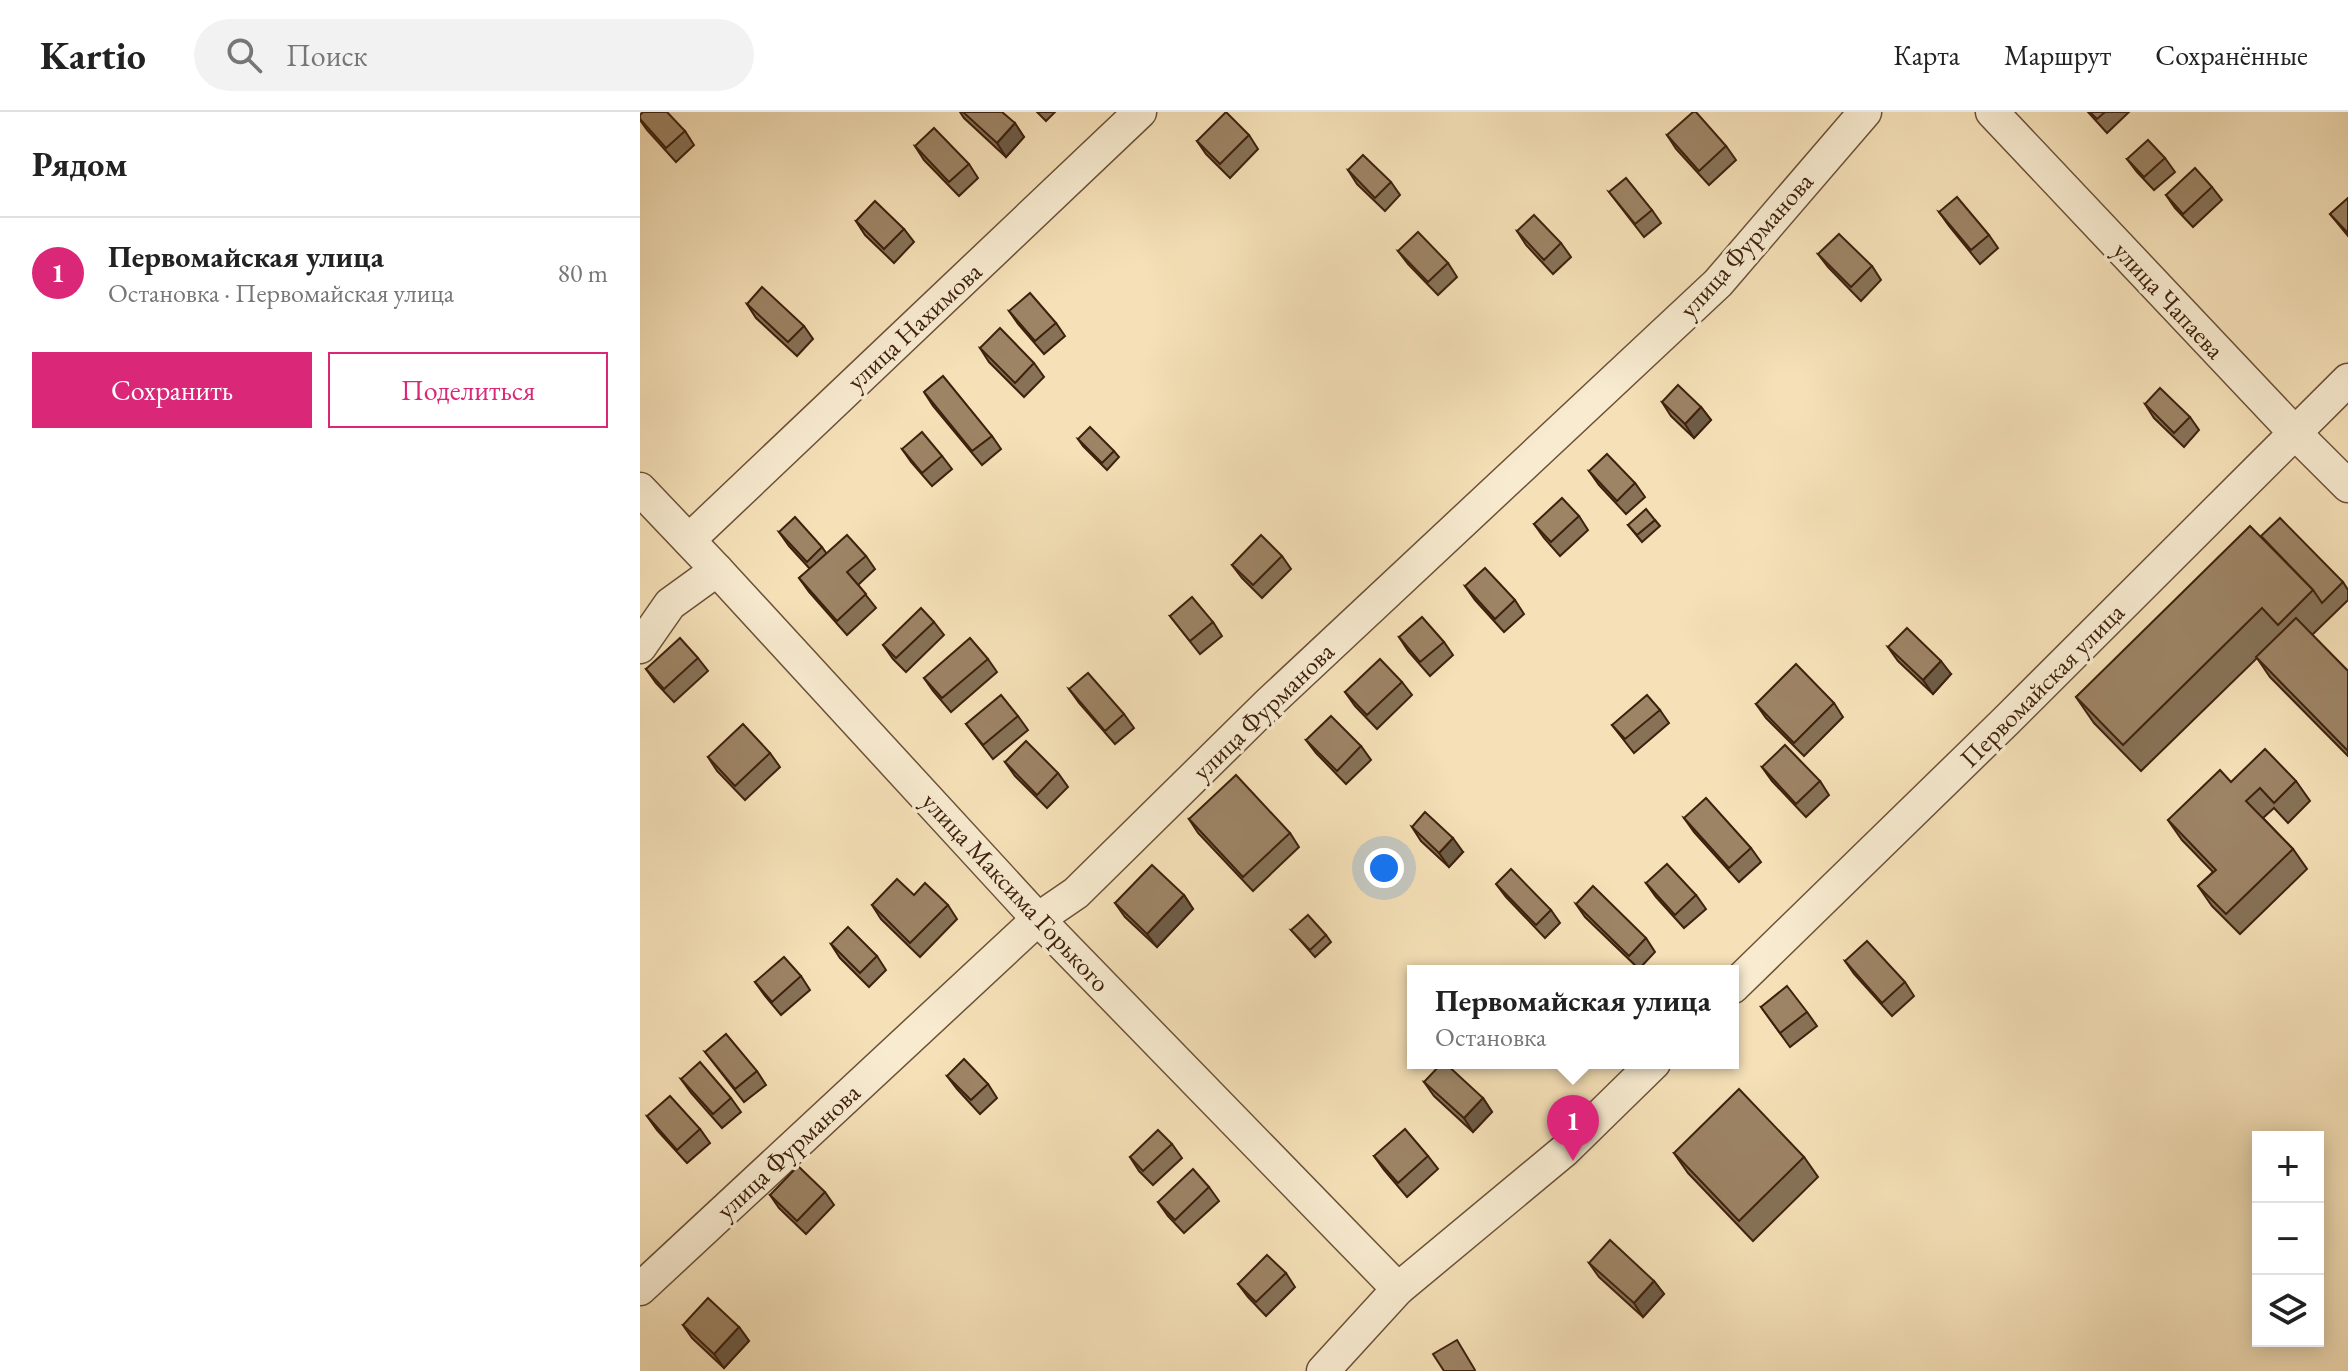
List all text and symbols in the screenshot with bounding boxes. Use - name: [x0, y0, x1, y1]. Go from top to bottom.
- search box: [194, 19, 754, 91]
- text: Kartio: [40, 31, 146, 80]
- icon: search: [222, 33, 266, 77]
- text: Поиск: [286, 36, 368, 75]
- text: Карта: [1893, 37, 1960, 73]
- text: Маршрут: [2004, 37, 2111, 73]
- text: Сохранённые: [2155, 37, 2308, 73]
- text: Рядом: [32, 142, 127, 186]
- street label: улица Фурманова: [1672, 164, 1821, 325]
- street label: улица Чапаева: [2106, 234, 2233, 367]
- text: Первомайская улица: [108, 237, 384, 276]
- street label: улица Нахимова: [839, 254, 989, 397]
- text: 1: [51, 256, 65, 290]
- text: 80 m: [558, 256, 608, 290]
- text: Остановка · Первомайская улица: [108, 276, 454, 310]
- button: Сохранить: [32, 352, 312, 428]
- button: Поделиться: [328, 352, 608, 428]
- street label: Первомайская улица: [1952, 595, 2132, 775]
- street label: улица Фурманова: [1185, 634, 1342, 787]
- street label: улица Максима Горького: [914, 785, 1118, 999]
- your location: [1364, 848, 1404, 888]
- popup: [1407, 965, 1739, 1069]
- text: Первомайская улица: [1435, 981, 1711, 1020]
- text: Остановка: [1435, 1020, 1546, 1054]
- street label: улица Фурманова: [709, 1075, 868, 1226]
- pin: 1: [1547, 1095, 1599, 1161]
- map controls: [2252, 1131, 2324, 1347]
- button: +: [2252, 1131, 2324, 1203]
- button: −: [2252, 1203, 2324, 1275]
- button: layers: [2252, 1275, 2324, 1347]

